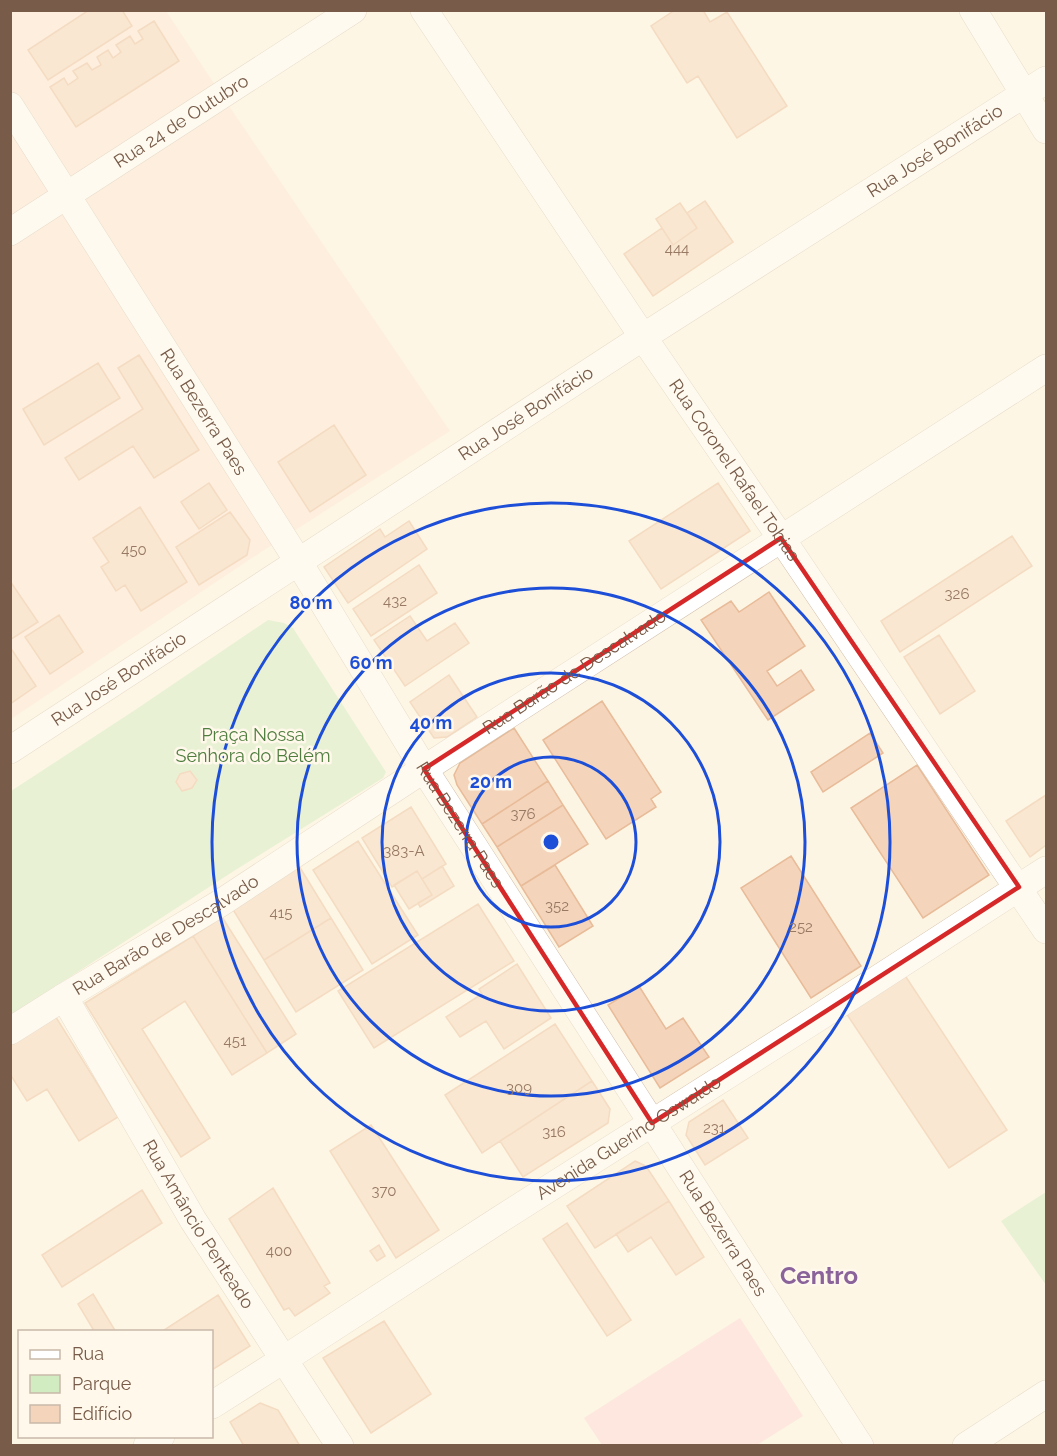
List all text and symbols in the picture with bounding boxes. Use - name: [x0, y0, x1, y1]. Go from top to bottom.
- street label: Rua 24 de Outubro: [110, 69, 252, 172]
- street label: Rua José Bonifácio: [863, 99, 1007, 201]
- house number: 444: [665, 240, 689, 258]
- street label: Rua Bezerra Paes: [156, 344, 252, 479]
- street label: Rua José Bonifácio: [454, 361, 597, 465]
- street label: Rua Coronel Rafael Tobias: [665, 375, 805, 565]
- house number: 450: [121, 541, 147, 559]
- house number: 326: [945, 585, 969, 603]
- text: 80 m: [289, 592, 333, 613]
- house number: 432: [383, 592, 407, 610]
- street label: Rua Barão de Descalvado: [479, 605, 670, 738]
- street label: Rua José Bonifácio: [47, 627, 190, 730]
- text: 60 m: [349, 652, 393, 673]
- text: 40 m: [410, 712, 452, 733]
- park label: Praça Nossa Senhora do Belém: [176, 724, 330, 766]
- street label: Rua Bezerra Paes: [412, 758, 509, 892]
- text: 20 m: [470, 771, 512, 792]
- house number: 376: [510, 805, 536, 823]
- centre of rings: [541, 832, 561, 852]
- house number: 383-A: [383, 842, 425, 860]
- street label: Rua Barão de Descalvado: [69, 870, 263, 999]
- house number: 352: [545, 897, 569, 915]
- house number: 415: [270, 904, 292, 922]
- house number: 252: [789, 918, 813, 936]
- house number: 451: [224, 1032, 247, 1050]
- street label: Avenida Guerino Oswaldo: [532, 1071, 725, 1204]
- house number: 309: [506, 1079, 532, 1097]
- house number: 231: [703, 1119, 726, 1137]
- house number: 316: [542, 1123, 566, 1141]
- street label: Rua Amâncio Penteado: [139, 1136, 259, 1313]
- street label: Rua Bezerra Paes: [675, 1166, 772, 1300]
- house number: 370: [371, 1182, 397, 1200]
- house number: 400: [266, 1242, 292, 1260]
- district label: Centro: [780, 1261, 858, 1290]
- legend: [18, 1330, 213, 1438]
- text: Rua: [72, 1343, 104, 1364]
- text: Parque: [72, 1373, 132, 1394]
- text: Edifício: [72, 1403, 132, 1424]

